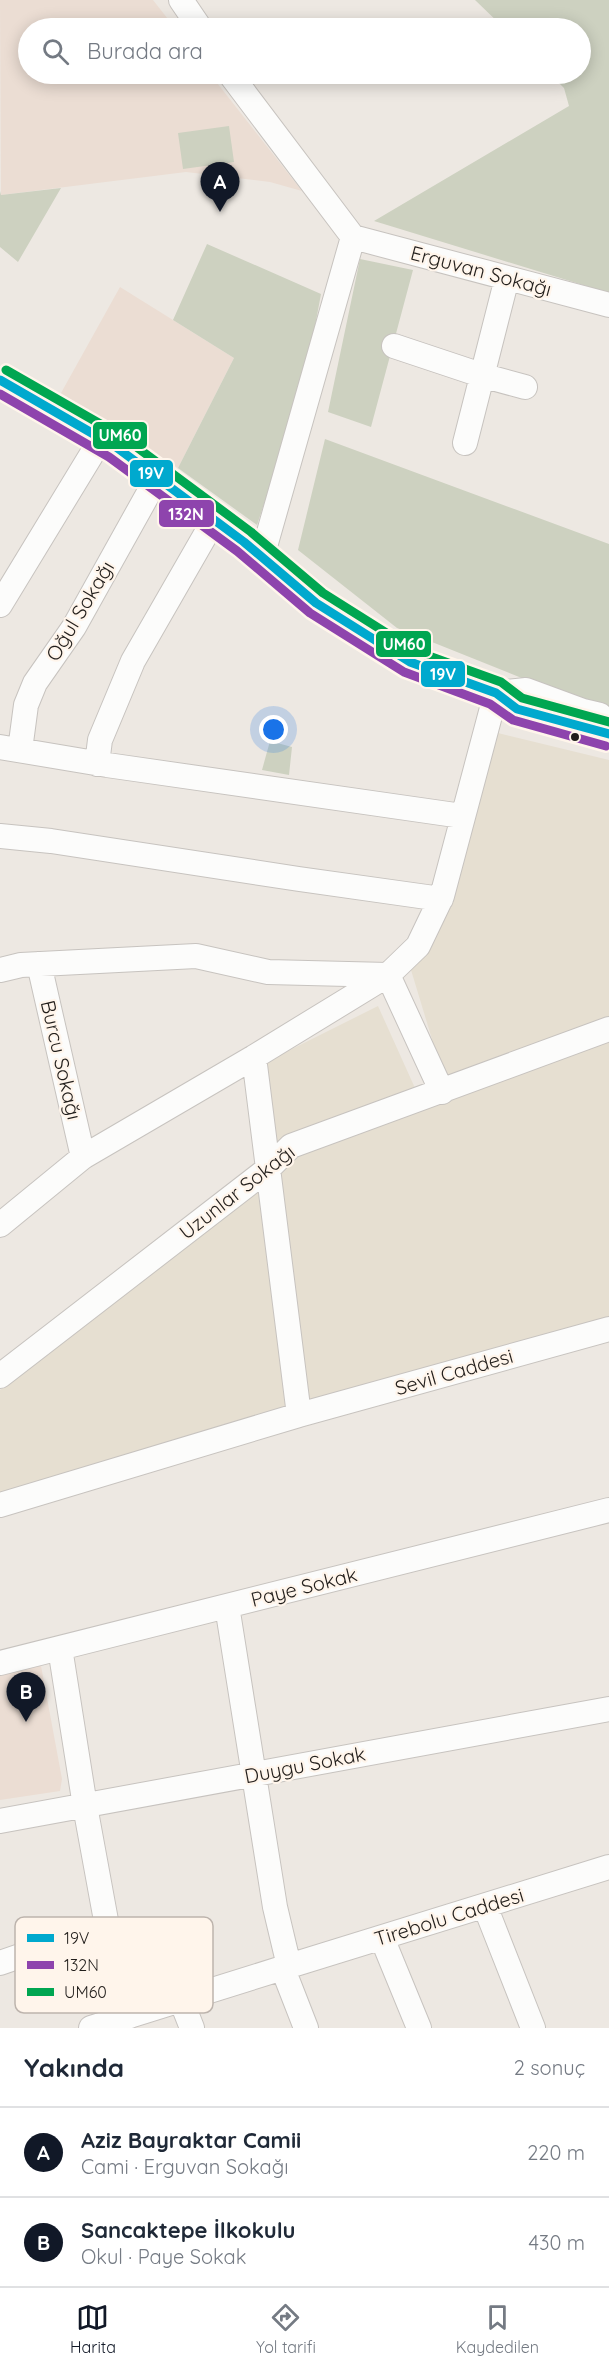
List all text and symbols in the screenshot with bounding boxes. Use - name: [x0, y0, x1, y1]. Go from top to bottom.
- search box: [18, 18, 591, 84]
- icon: search: [39, 35, 72, 68]
- text: Burada ara: [87, 37, 203, 65]
- pin: A: [200, 162, 240, 212]
- street label: Erguvan Sokağı: [408, 240, 554, 301]
- line badge: UM60: [92, 421, 148, 450]
- text: UM60: [98, 425, 142, 445]
- line badge: 19V: [129, 459, 174, 488]
- text: 19V: [138, 463, 164, 483]
- line badge: 132N: [158, 499, 215, 528]
- text: 132N: [168, 504, 204, 524]
- street label: Oğul Sokağı: [40, 556, 119, 665]
- line badge: UM60: [375, 630, 432, 658]
- text: UM60: [382, 634, 426, 654]
- line badge: 19V: [420, 660, 466, 688]
- text: 19V: [430, 664, 456, 684]
- your location: [259, 715, 288, 744]
- unlabelled marker: [569, 731, 581, 743]
- street label: Burcu Sokağı: [36, 998, 87, 1122]
- street label: Uzunlar Sokağı: [174, 1139, 299, 1244]
- street label: Sevil Caddesi: [392, 1343, 516, 1400]
- street label: Paye Sokak: [248, 1561, 360, 1612]
- pin: B: [6, 1672, 46, 1722]
- street label: Duygu Sokak: [242, 1741, 368, 1788]
- street label: Tirebolu Caddesi: [371, 1882, 527, 1951]
- legend: [15, 1917, 213, 2013]
- text: 19V: [64, 1928, 90, 1948]
- text: 132N: [64, 1955, 99, 1975]
- text: UM60: [64, 1982, 107, 2002]
- text: Yakında: [24, 2051, 124, 2084]
- text: 2 sonuç: [514, 2055, 585, 2080]
- text: Aziz Bayraktar Camii: [81, 2126, 301, 2154]
- text: A: [37, 2140, 50, 2165]
- text: 220 m: [527, 2140, 585, 2165]
- text: Cami · Erguvan Sokağı: [81, 2154, 288, 2179]
- text: Sancaktepe İlkokulu: [81, 2216, 295, 2244]
- text: B: [37, 2230, 50, 2255]
- text: 430 m: [528, 2230, 585, 2255]
- text: Okul · Paye Sokak: [81, 2244, 246, 2269]
- tab: Harita: [70, 2301, 116, 2357]
- tab: Yol tarifi: [256, 2301, 316, 2357]
- tab: Kaydedilen: [456, 2301, 539, 2357]

